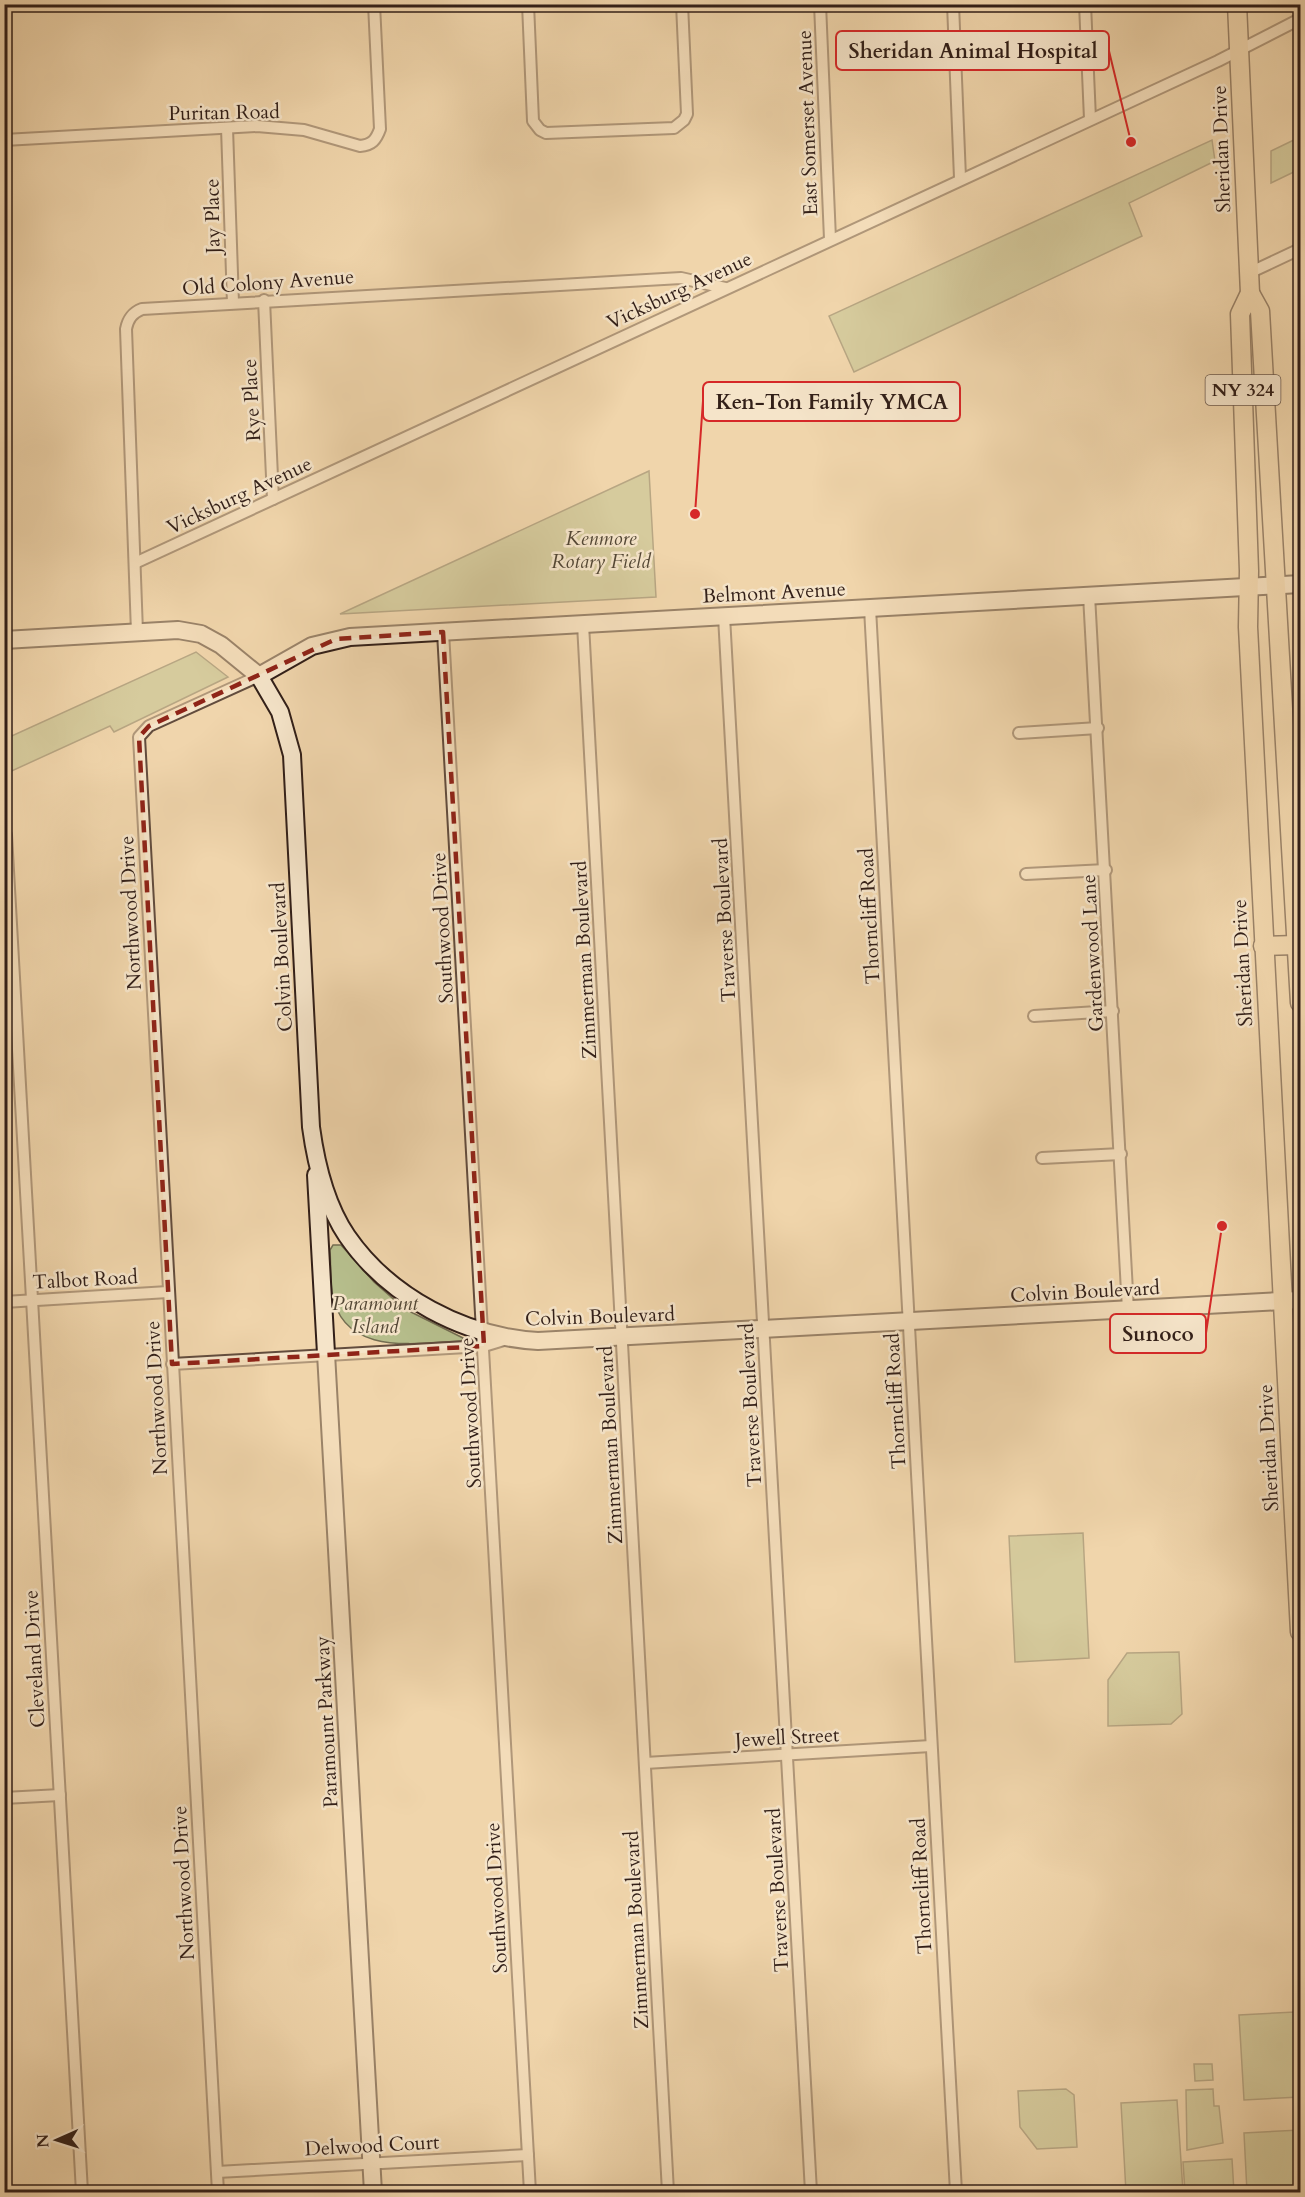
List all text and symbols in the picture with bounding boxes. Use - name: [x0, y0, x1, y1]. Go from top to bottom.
- street label: East Somerset Avenue: [791, 30, 824, 216]
- callout: Sheridan Animal Hospital: [836, 31, 1109, 70]
- text: Sheridan Animal Hospital: [848, 37, 1098, 66]
- street label: Sheridan Drive: [1206, 85, 1237, 213]
- street label: Puritan Road: [168, 98, 280, 127]
- street label: Jay Place: [198, 178, 227, 257]
- street label: Vicksburg Avenue: [602, 245, 756, 336]
- street label: Old Colony Avenue: [181, 263, 355, 302]
- street label: Rye Place: [236, 358, 267, 442]
- road number: NY 324: [1206, 375, 1280, 405]
- callout: Ken-Ton Family YMCA: [703, 382, 960, 421]
- text: Ken-Ton Family YMCA: [716, 388, 949, 417]
- street label: Vicksburg Avenue: [162, 450, 316, 541]
- park label: Kenmore Rotary Field: [551, 525, 652, 575]
- street label: Belmont Avenue: [702, 575, 846, 610]
- street label: Northwood Drive: [113, 835, 148, 991]
- street label: Traverse Boulevard: [707, 837, 742, 1003]
- street label: Thorncliff Road: [852, 847, 887, 985]
- street label: Southwood Drive: [425, 852, 460, 1004]
- street label: Zimmerman Boulevard: [566, 860, 603, 1060]
- street label: Gardenwood Lane: [1075, 874, 1110, 1032]
- street label: Colvin Boulevard: [264, 881, 299, 1033]
- street label: Sheridan Drive: [1226, 899, 1259, 1027]
- street label: Talbot Road: [32, 1263, 139, 1296]
- street label: Colvin Boulevard: [1009, 1274, 1161, 1309]
- park label: Paramount Island: [332, 1290, 419, 1340]
- street label: Colvin Boulevard: [525, 1300, 676, 1333]
- callout: Sunoco: [1110, 1314, 1206, 1353]
- street label: Northwood Drive: [139, 1320, 174, 1476]
- text: Sunoco: [1122, 1320, 1194, 1349]
- street label: Traverse Boulevard: [733, 1322, 768, 1488]
- street label: Thorncliff Road: [878, 1332, 913, 1470]
- street label: Southwood Drive: [453, 1337, 488, 1489]
- street label: Zimmerman Boulevard: [592, 1345, 629, 1545]
- street label: Sheridan Drive: [1252, 1384, 1285, 1512]
- street label: Cleveland Drive: [17, 1589, 52, 1729]
- street label: Paramount Parkway: [308, 1635, 344, 1809]
- street label: Jewell Street: [731, 1721, 841, 1754]
- street label: Northwood Drive: [166, 1805, 201, 1961]
- street label: Traverse Boulevard: [760, 1807, 795, 1973]
- street label: Thorncliff Road: [904, 1817, 939, 1955]
- street label: Southwood Drive: [479, 1822, 514, 1974]
- street label: Zimmerman Boulevard: [618, 1830, 655, 2030]
- north arrow: [27, 2110, 87, 2170]
- street label: Delwood Court: [304, 2128, 441, 2163]
- text: N: [32, 2133, 54, 2148]

